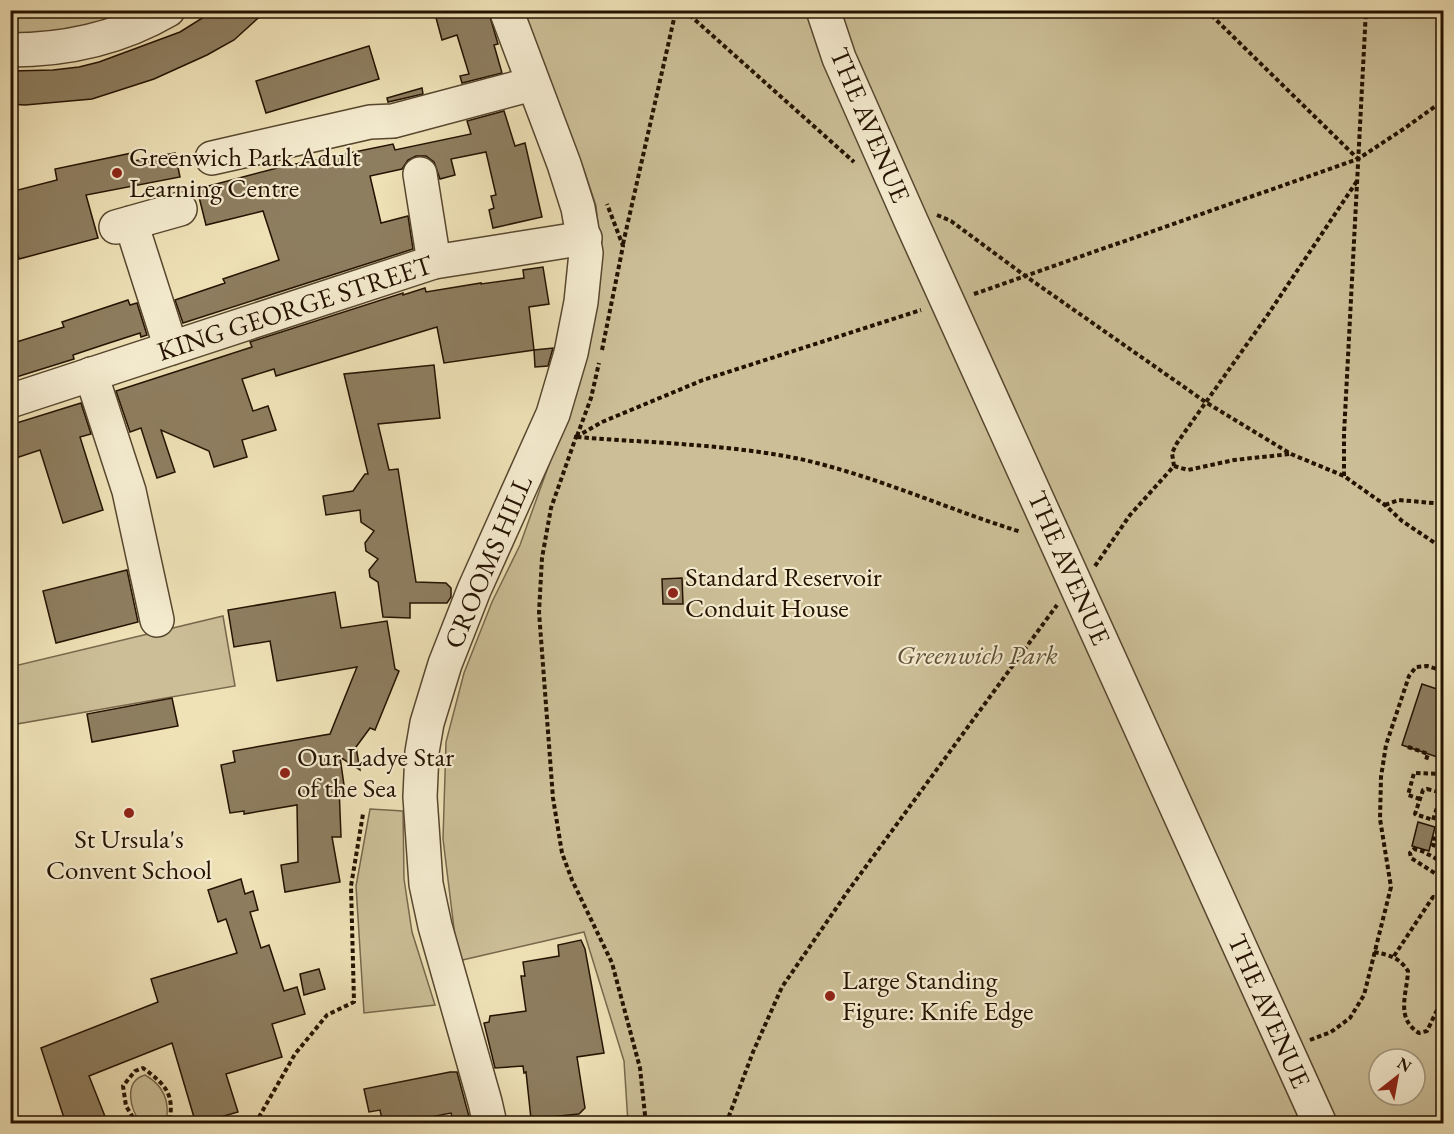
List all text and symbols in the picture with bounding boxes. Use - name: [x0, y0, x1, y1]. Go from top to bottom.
- street label: THE AVENUE: [822, 42, 919, 208]
- place label: Greenwich Park Adult Learning Centre: [129, 139, 361, 205]
- marker: Greenwich Park Adult Learning Centre: [110, 166, 124, 180]
- street label: KING GEORGE STREET: [153, 246, 438, 369]
- street label: CROOMS HILL: [435, 470, 540, 654]
- street label: THE AVENUE: [1020, 485, 1119, 650]
- place label: Standard Reservoir Conduit House: [685, 559, 882, 625]
- marker: Standard Reservoir Conduit House: [666, 586, 680, 600]
- park label: Greenwich Park: [896, 637, 1058, 672]
- place label: Our Ladye Star of the Sea: [297, 739, 454, 805]
- marker: Our Ladye Star of the Sea: [278, 766, 292, 780]
- marker: St Ursula's Convent School: [122, 806, 136, 820]
- place label: St Ursula's Convent School: [46, 821, 212, 887]
- street label: THE AVENUE: [1220, 928, 1319, 1093]
- place label: Large Standing Figure: Knife Edge: [842, 962, 1034, 1028]
- marker: Large Standing Figure: Knife Edge: [823, 989, 837, 1003]
- north arrow: [1367, 1047, 1427, 1107]
- text: N: [1394, 1052, 1415, 1077]

